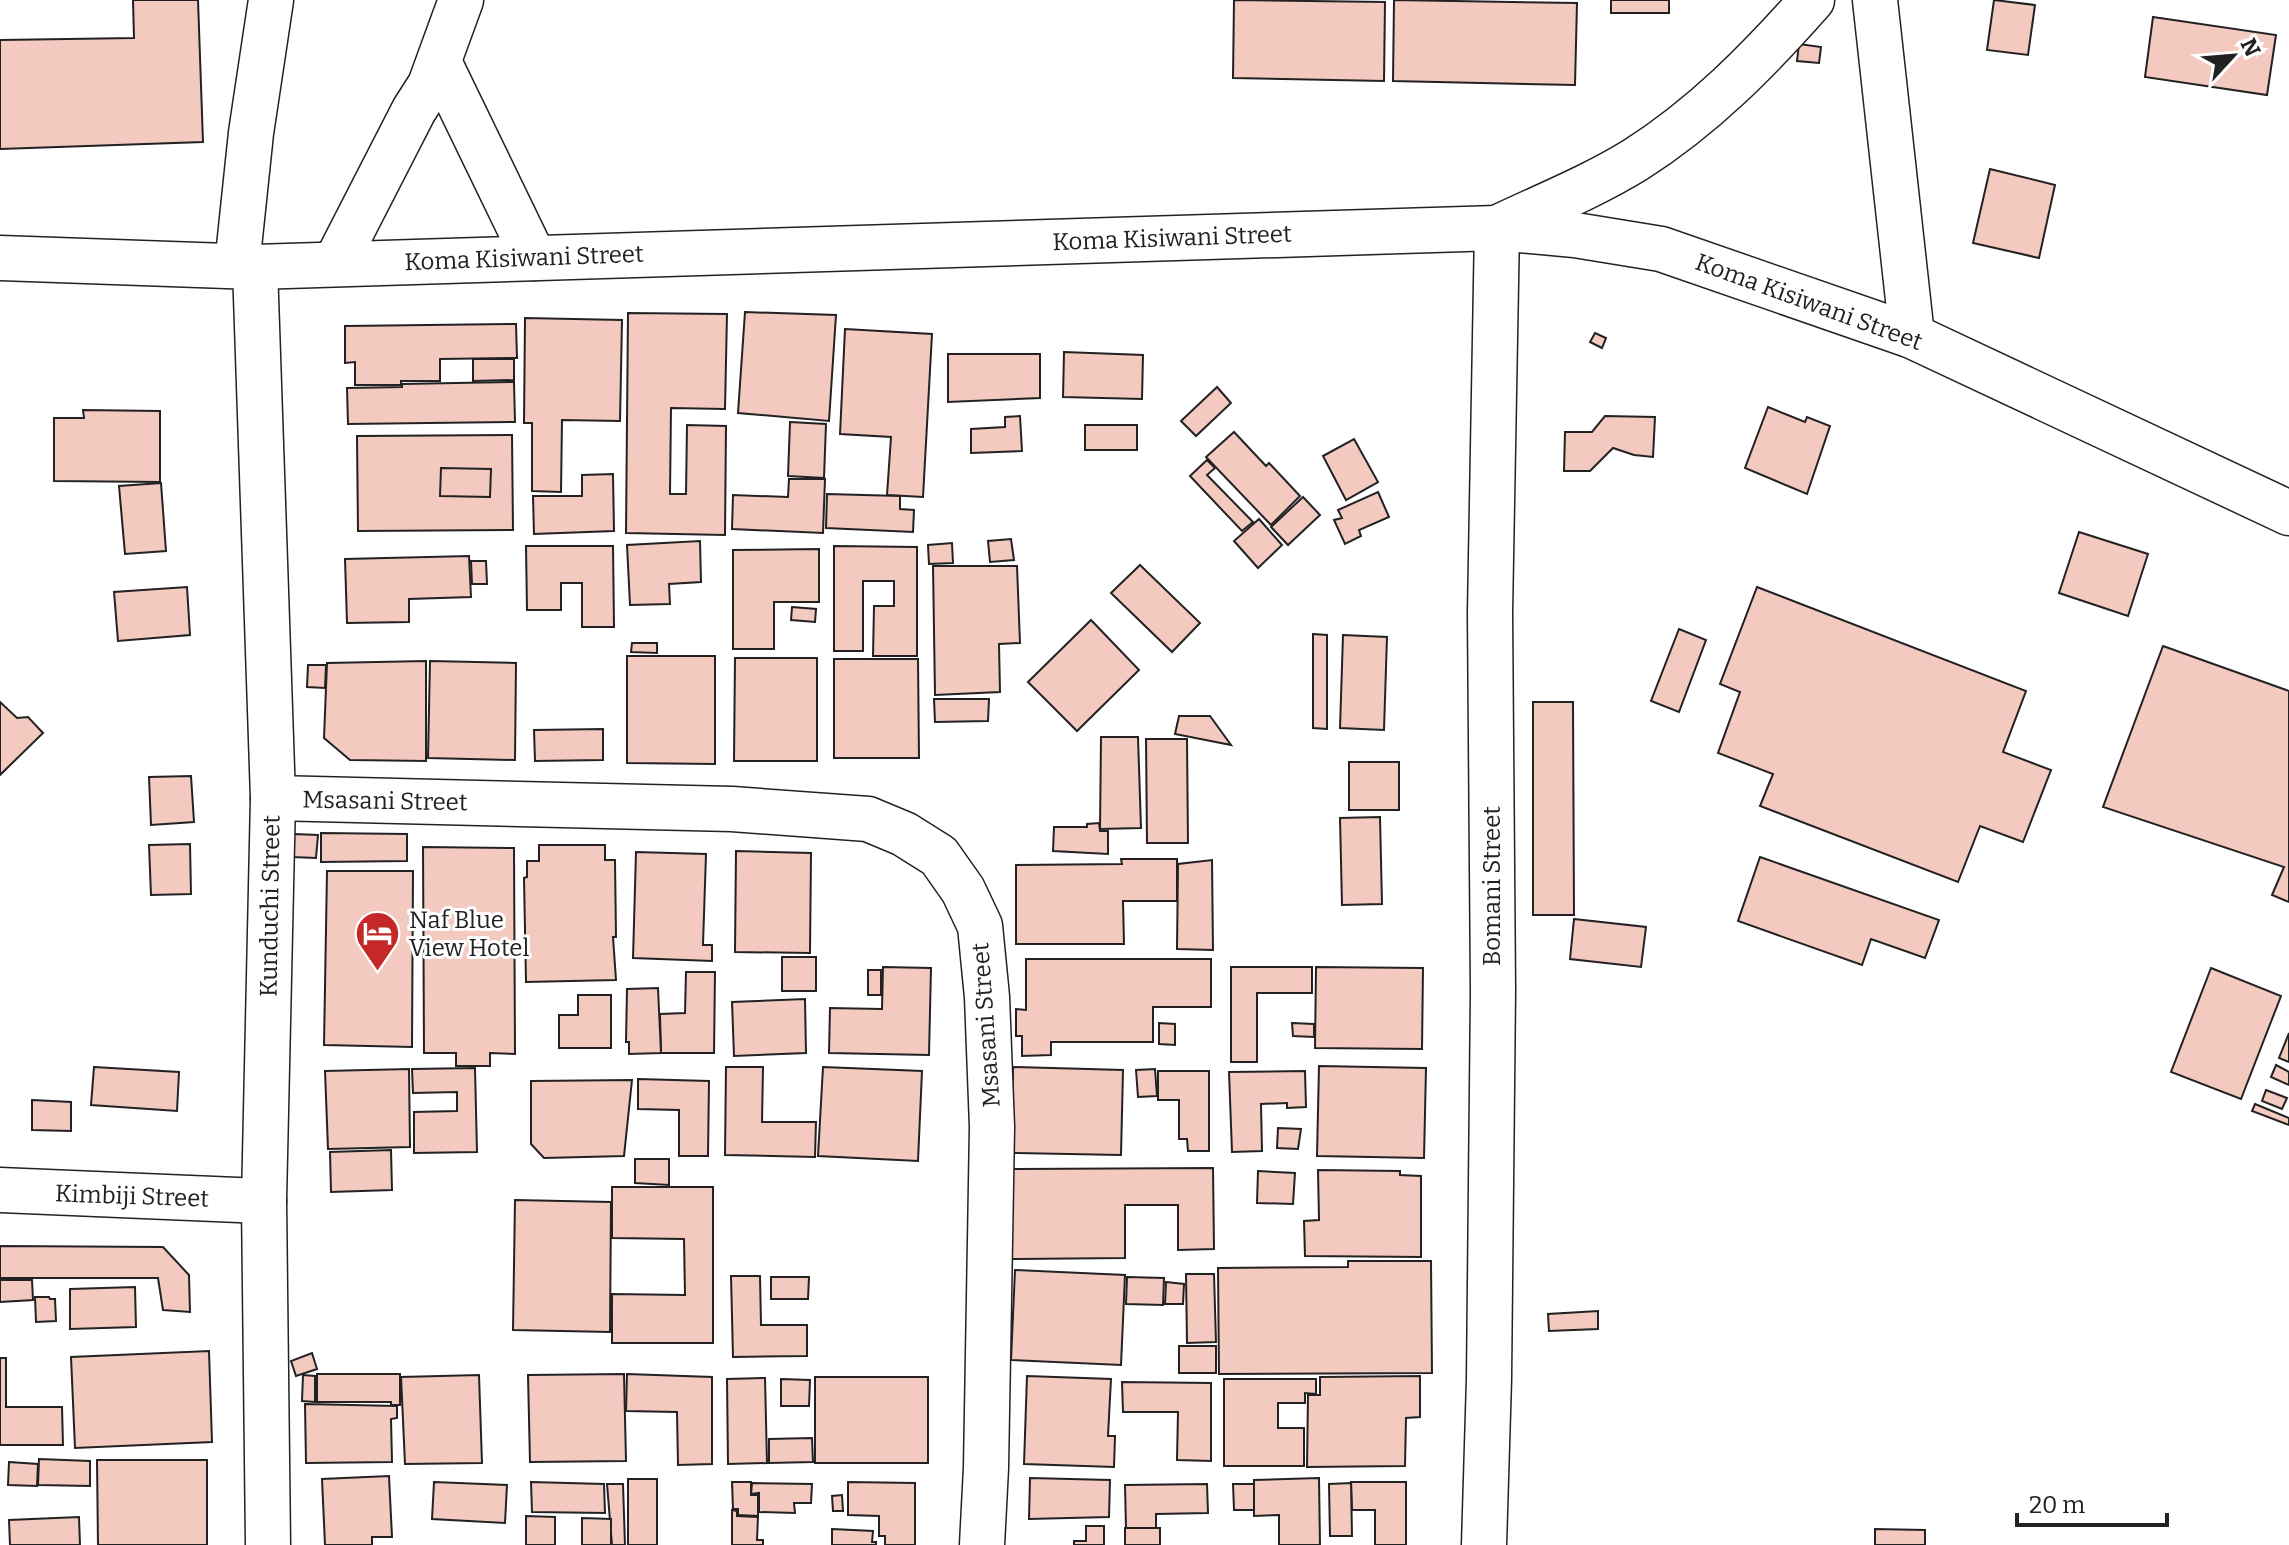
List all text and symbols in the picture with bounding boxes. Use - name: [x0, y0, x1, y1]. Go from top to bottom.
- north arrow: [2193, 16, 2273, 96]
- text: N: [2235, 34, 2266, 61]
- street label: Koma Kisiwani Street: [1052, 220, 1292, 256]
- street label: Koma Kisiwani Street: [404, 240, 644, 276]
- street label: Koma Kisiwani Street: [1692, 248, 1927, 356]
- street label: Msasani Street: [302, 786, 468, 816]
- street label: Bomani Street: [1478, 806, 1506, 966]
- street label: Kunduchi Street: [254, 814, 286, 997]
- place label: Naf Blue View Hotel: [409, 906, 529, 962]
- hotel icon: Naf Blue View Hotel: [354, 910, 402, 973]
- street label: Msasani Street: [966, 941, 1006, 1108]
- street label: Kimbiji Street: [55, 1179, 210, 1213]
- scale bar: [2017, 1477, 2167, 1527]
- text: 20 m: [2029, 1491, 2085, 1519]

